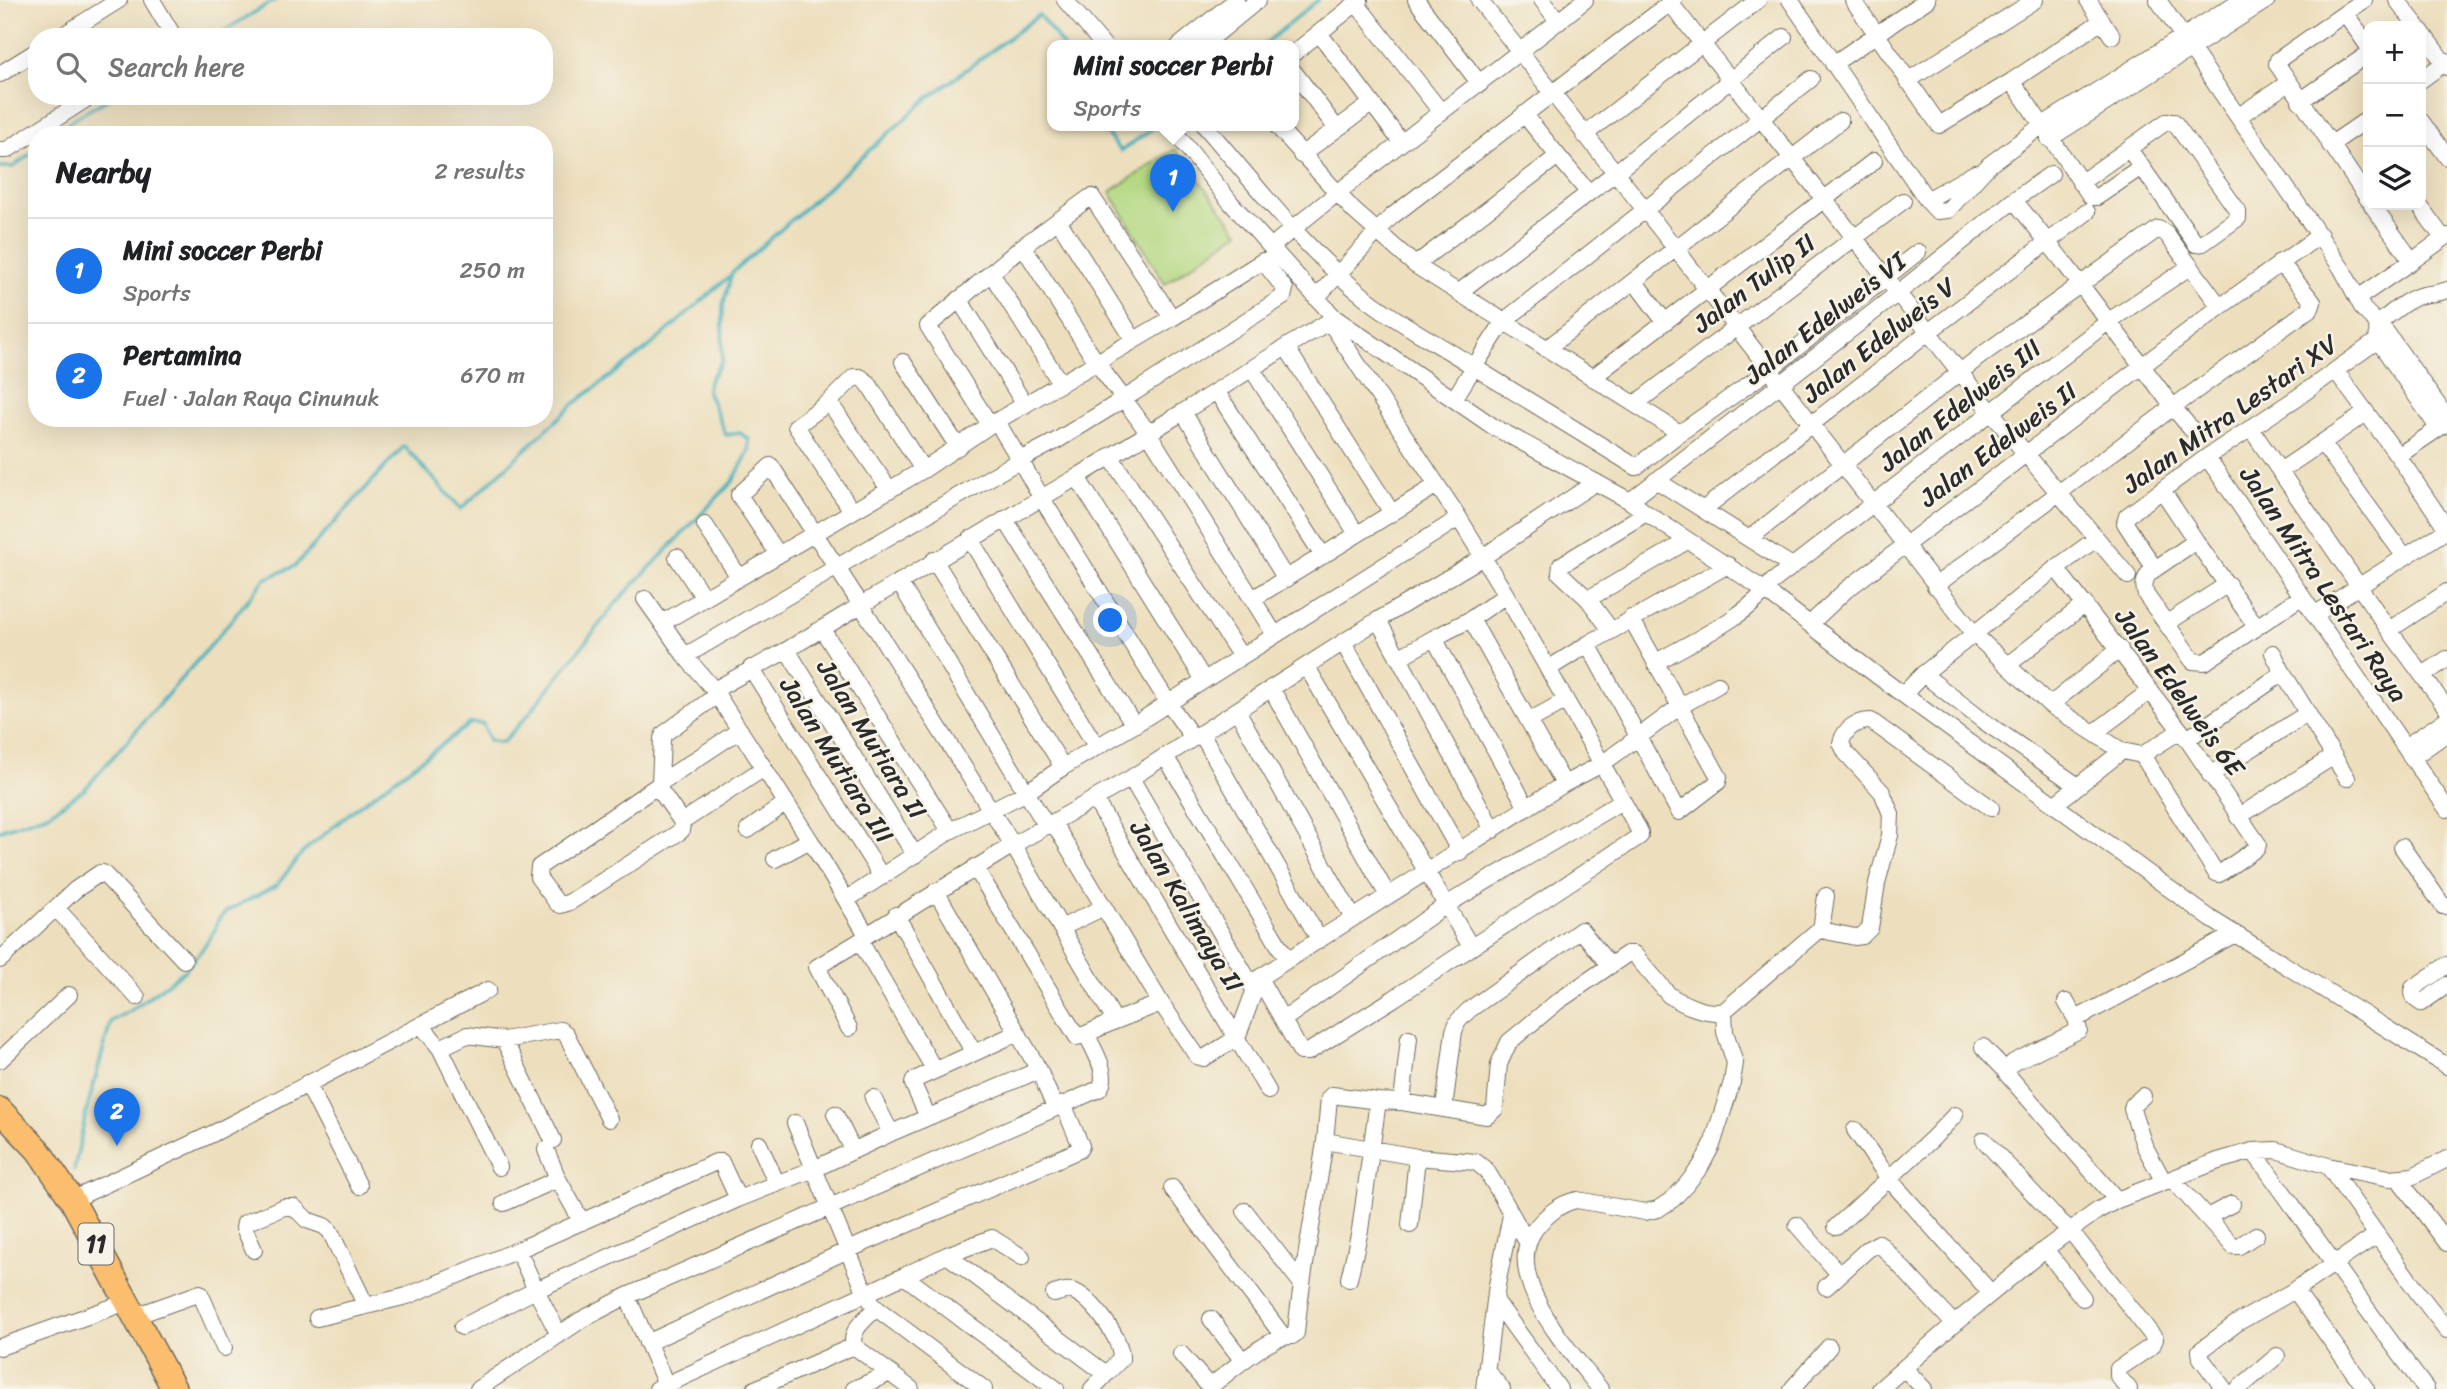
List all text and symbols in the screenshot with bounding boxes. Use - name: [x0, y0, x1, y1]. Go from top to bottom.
- map controls: [2363, 21, 2426, 210]
- button: +: [2363, 21, 2426, 84]
- search box: [28, 28, 553, 105]
- popup: [1047, 40, 1299, 131]
- text: Mini soccer Perbi: [1073, 42, 1273, 88]
- text: Search here: [108, 44, 245, 90]
- icon: search: [52, 48, 90, 86]
- button: −: [2363, 84, 2426, 147]
- text: Sports: [1073, 88, 1141, 129]
- text: Nearby: [56, 145, 151, 199]
- button: layers: [2363, 147, 2426, 210]
- text: 2 results: [434, 151, 525, 192]
- pin: 1: [1150, 154, 1196, 212]
- street label: Jalan Tulip II: [1681, 221, 1826, 346]
- text: Mini soccer Perbi: [123, 227, 322, 273]
- street label: Jalan Edelweis VI: [1737, 245, 1913, 391]
- text: 1: [74, 250, 84, 291]
- text: 250 m: [459, 250, 525, 291]
- street label: Jalan Edelweis V: [1795, 270, 1963, 410]
- text: Sports: [123, 273, 191, 314]
- street label: Jalan Mitra Lestari XV: [2112, 321, 2349, 507]
- street label: Jalan Edelweis III: [1872, 331, 2048, 479]
- text: Pertamina: [123, 332, 241, 378]
- text: 2: [72, 355, 86, 396]
- text: 670 m: [461, 355, 525, 396]
- street label: Jalan Edelweis II: [1912, 374, 2084, 514]
- text: Fuel · Jalan Raya Cinunuk: [123, 378, 380, 419]
- street label: Jalan Mitra Lestari Raya: [2227, 455, 2421, 712]
- street label: Jalan Edelweis 6E: [2102, 597, 2258, 788]
- your location: [1093, 603, 1127, 637]
- street label: Jalan Mutiara II: [804, 649, 940, 828]
- street label: Jalan Mutiara III: [767, 666, 907, 853]
- street label: Jalan Kalimaya II: [1117, 810, 1257, 1001]
- pin: 2: [94, 1088, 140, 1146]
- road number: 11: [78, 1224, 114, 1264]

